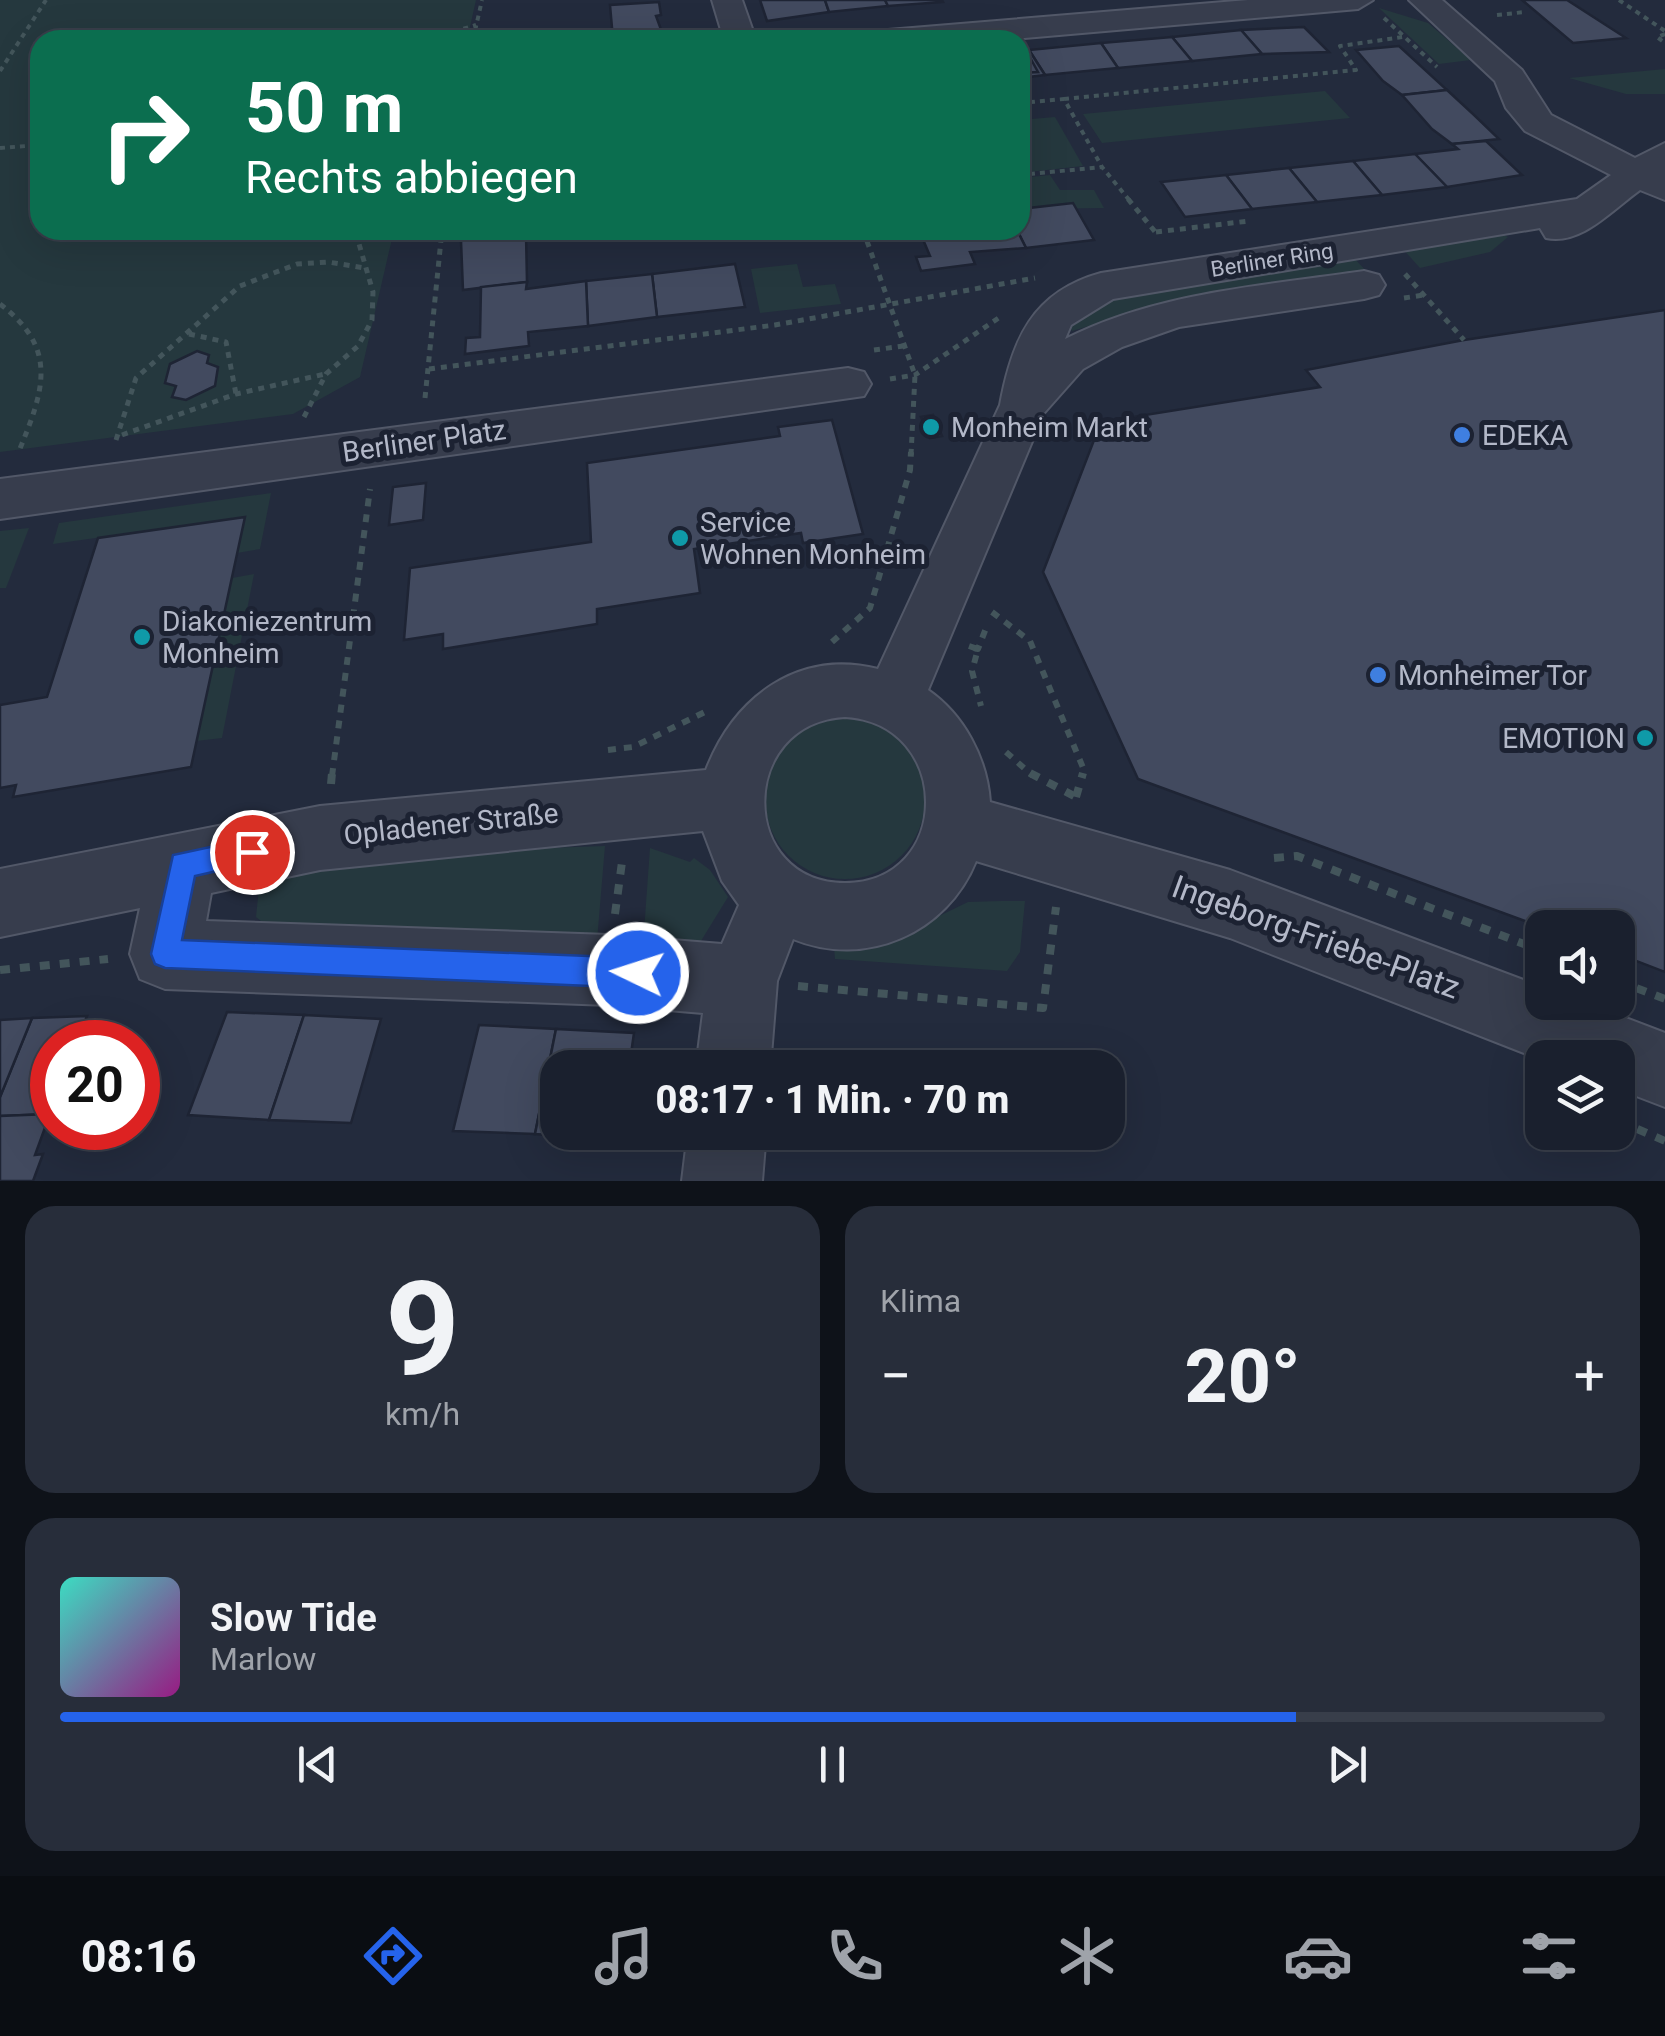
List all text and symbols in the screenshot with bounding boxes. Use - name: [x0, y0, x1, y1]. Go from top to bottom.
- text: 50 m: [245, 67, 403, 149]
- icon: right: [80, 70, 210, 200]
- text: Rechts abbiegen: [245, 151, 578, 204]
- street label: Berliner Ring: [1209, 238, 1335, 282]
- place label: Monheim Markt: [951, 411, 1148, 444]
- street label: Berliner Platz: [340, 413, 508, 469]
- marker: Monheim Markt: [920, 416, 942, 438]
- place label: EDEKA: [1482, 419, 1568, 452]
- marker: EDEKA: [1451, 424, 1473, 446]
- place label: Service Wohnen Monheim: [700, 506, 926, 571]
- marker: Service Wohnen Monheim: [669, 527, 691, 549]
- place label: Diakoniezentrum Monheim: [162, 605, 372, 670]
- marker: Diakoniezentrum Monheim: [131, 626, 153, 648]
- place label: Monheimer Tor: [1398, 659, 1588, 692]
- marker: Monheimer Tor: [1367, 664, 1389, 686]
- place label: EMOTION: [1502, 722, 1625, 755]
- marker: EMOTION: [1634, 727, 1656, 749]
- street label: Opladener Straße: [342, 796, 560, 852]
- pin: [210, 810, 295, 895]
- icon: arrive: [225, 825, 280, 880]
- street label: Ingeborg-Friebe-Platz: [1167, 867, 1465, 1007]
- map controls: [1525, 910, 1635, 1150]
- button: sound: [1525, 910, 1635, 1020]
- position arrow: [586, 921, 690, 1025]
- speed limit sign: 20: [30, 1020, 160, 1150]
- button: layers: [1525, 1040, 1635, 1150]
- text: 08:17 · 1 Min. · 70 m: [656, 1078, 1009, 1122]
- text: 9: [385, 1253, 460, 1406]
- text: Klima: [880, 1282, 961, 1320]
- text: 20°: [1185, 1332, 1301, 1420]
- text: −: [880, 1344, 911, 1408]
- text: +: [1574, 1344, 1605, 1408]
- text: km/h: [385, 1395, 460, 1433]
- text: Slow Tide: [210, 1596, 377, 1640]
- text: Marlow: [210, 1640, 316, 1678]
- icon: previous: [290, 1737, 345, 1792]
- icon: pause: [805, 1737, 860, 1792]
- icon: next: [1320, 1737, 1375, 1792]
- icon: directions: [358, 1921, 428, 1991]
- icon: music: [589, 1921, 659, 1991]
- icon: phone: [820, 1921, 890, 1991]
- icon: climate: [1052, 1921, 1122, 1991]
- icon: car: [1283, 1921, 1353, 1991]
- icon: filters: [1514, 1921, 1584, 1991]
- text: 08:16: [81, 1930, 197, 1983]

